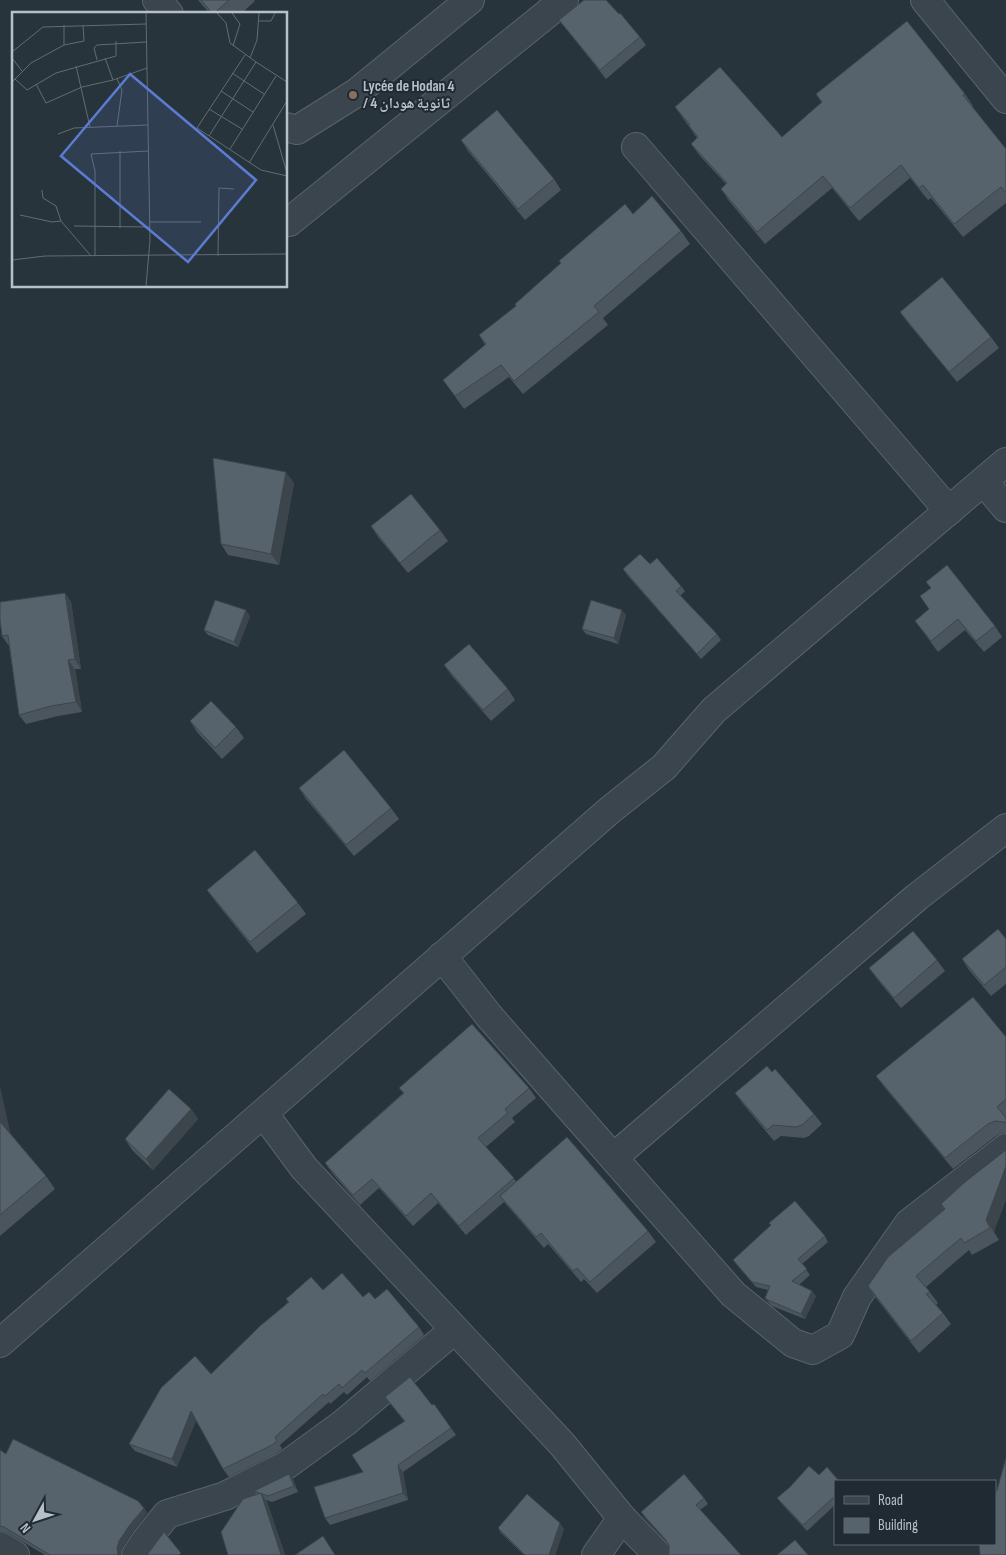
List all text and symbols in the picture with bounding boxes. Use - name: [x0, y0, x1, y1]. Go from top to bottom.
- inset map: [12, 12, 288, 288]
- place label: Lycée de Hodan 4 / ثانوية هودان 4: [363, 77, 455, 113]
- marker: Lycée de Hodan 4 / ثانوية هودان 4: [347, 89, 359, 101]
- legend: [834, 1480, 996, 1545]
- text: Road: [878, 1491, 903, 1510]
- north arrow: [10, 1495, 60, 1545]
- text: Building: [878, 1516, 918, 1535]
- text: N: [17, 1520, 34, 1536]

